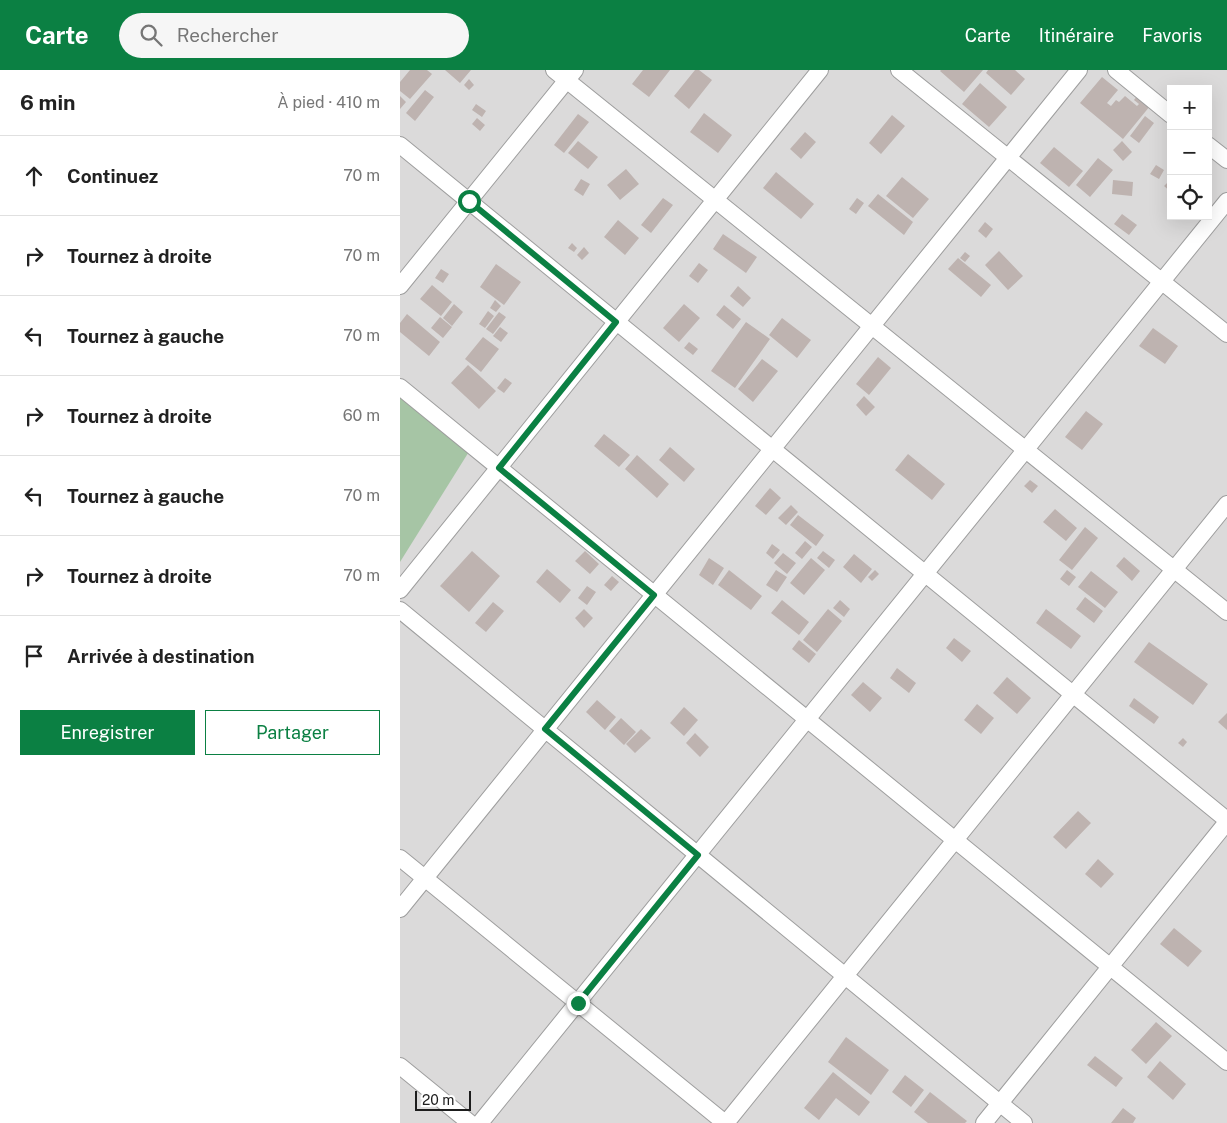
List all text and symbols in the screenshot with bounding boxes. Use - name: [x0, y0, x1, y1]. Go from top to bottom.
- search box: [119, 13, 469, 58]
- text: Carte: [25, 21, 89, 49]
- icon: search: [137, 21, 165, 49]
- text: Rechercher: [177, 24, 279, 46]
- text: Carte: [965, 25, 1011, 46]
- text: Itinéraire: [1039, 25, 1114, 46]
- text: Favoris: [1142, 25, 1202, 46]
- map controls: [1167, 85, 1212, 220]
- button: +: [1167, 85, 1212, 130]
- text: 6 min: [20, 90, 76, 115]
- text: À pied · 410 m: [277, 93, 380, 112]
- button: −: [1167, 130, 1212, 175]
- icon: ahead: [20, 162, 48, 190]
- text: Continuez: [67, 165, 158, 187]
- text: 70 m: [343, 166, 380, 185]
- button: locate: [1167, 175, 1212, 220]
- route start: [458, 190, 481, 213]
- icon: right: [20, 242, 48, 270]
- text: Tournez à droite: [67, 245, 212, 267]
- text: 70 m: [343, 246, 380, 265]
- icon: left: [20, 322, 48, 350]
- text: Tournez à gauche: [67, 325, 224, 347]
- text: 70 m: [343, 326, 380, 345]
- icon: right: [20, 402, 48, 430]
- text: Tournez à droite: [67, 405, 212, 427]
- text: 60 m: [343, 406, 380, 425]
- icon: left: [20, 482, 48, 510]
- text: Tournez à gauche: [67, 485, 224, 507]
- text: 70 m: [343, 486, 380, 505]
- icon: right: [20, 562, 48, 590]
- text: Tournez à droite: [67, 565, 212, 587]
- text: 70 m: [343, 566, 380, 585]
- icon: arrive: [20, 642, 48, 670]
- text: Arrivée à destination: [67, 645, 255, 667]
- button: Enregistrer: [20, 710, 195, 755]
- button: Partager: [205, 710, 380, 755]
- route end: [567, 992, 590, 1015]
- scale bar: [415, 1088, 471, 1111]
- text: 20 m: [422, 1092, 454, 1108]

